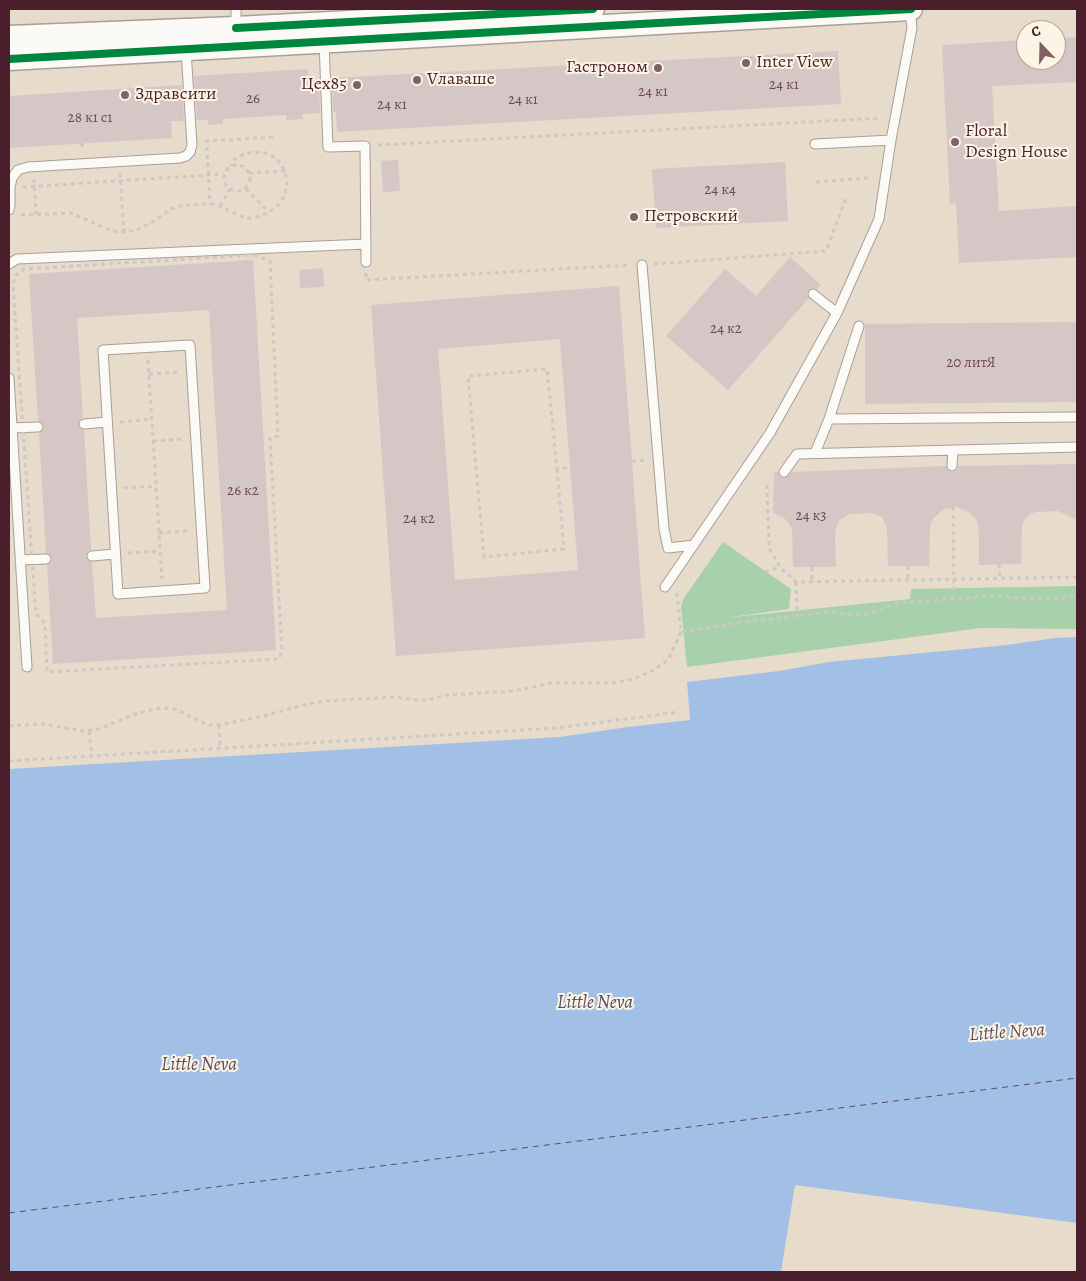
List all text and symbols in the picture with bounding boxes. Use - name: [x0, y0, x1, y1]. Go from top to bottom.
- north arrow: [1016, 20, 1066, 70]
- text: С: [1028, 21, 1043, 42]
- place label: Inter View: [756, 52, 833, 74]
- place label: Гастроном: [566, 57, 648, 79]
- marker: Inter View: [740, 57, 752, 69]
- marker: Гастроном: [652, 62, 664, 74]
- place label: Vлаваше: [427, 69, 495, 91]
- place label: Цех85: [301, 74, 347, 96]
- marker: Vлаваше: [411, 74, 423, 86]
- house number: 24 к1: [769, 76, 799, 94]
- marker: Цех85: [351, 79, 363, 91]
- house number: 24 к1: [638, 83, 668, 101]
- place label: Здравсити: [135, 84, 217, 106]
- marker: Здравсити: [119, 89, 131, 101]
- house number: 26: [246, 90, 260, 108]
- house number: 24 к1: [508, 91, 538, 109]
- house number: 24 к1: [377, 96, 407, 114]
- house number: 28 к1 с1: [68, 109, 112, 127]
- place label: Floral Design House: [965, 121, 1068, 163]
- marker: Floral Design House: [949, 136, 961, 148]
- house number: 24 к4: [704, 181, 736, 199]
- place label: Петровский: [644, 206, 738, 228]
- marker: Петровский: [628, 211, 640, 223]
- house number: 24 к2: [710, 320, 742, 338]
- house number: 20 литЯ: [946, 354, 996, 372]
- house number: 26 к2: [227, 482, 259, 500]
- house number: 24 к3: [796, 507, 826, 525]
- house number: 24 к2: [403, 510, 435, 528]
- water label: Little Neva: [557, 992, 633, 1014]
- water label: Little Neva: [968, 1019, 1046, 1047]
- water label: Little Neva: [161, 1054, 237, 1076]

